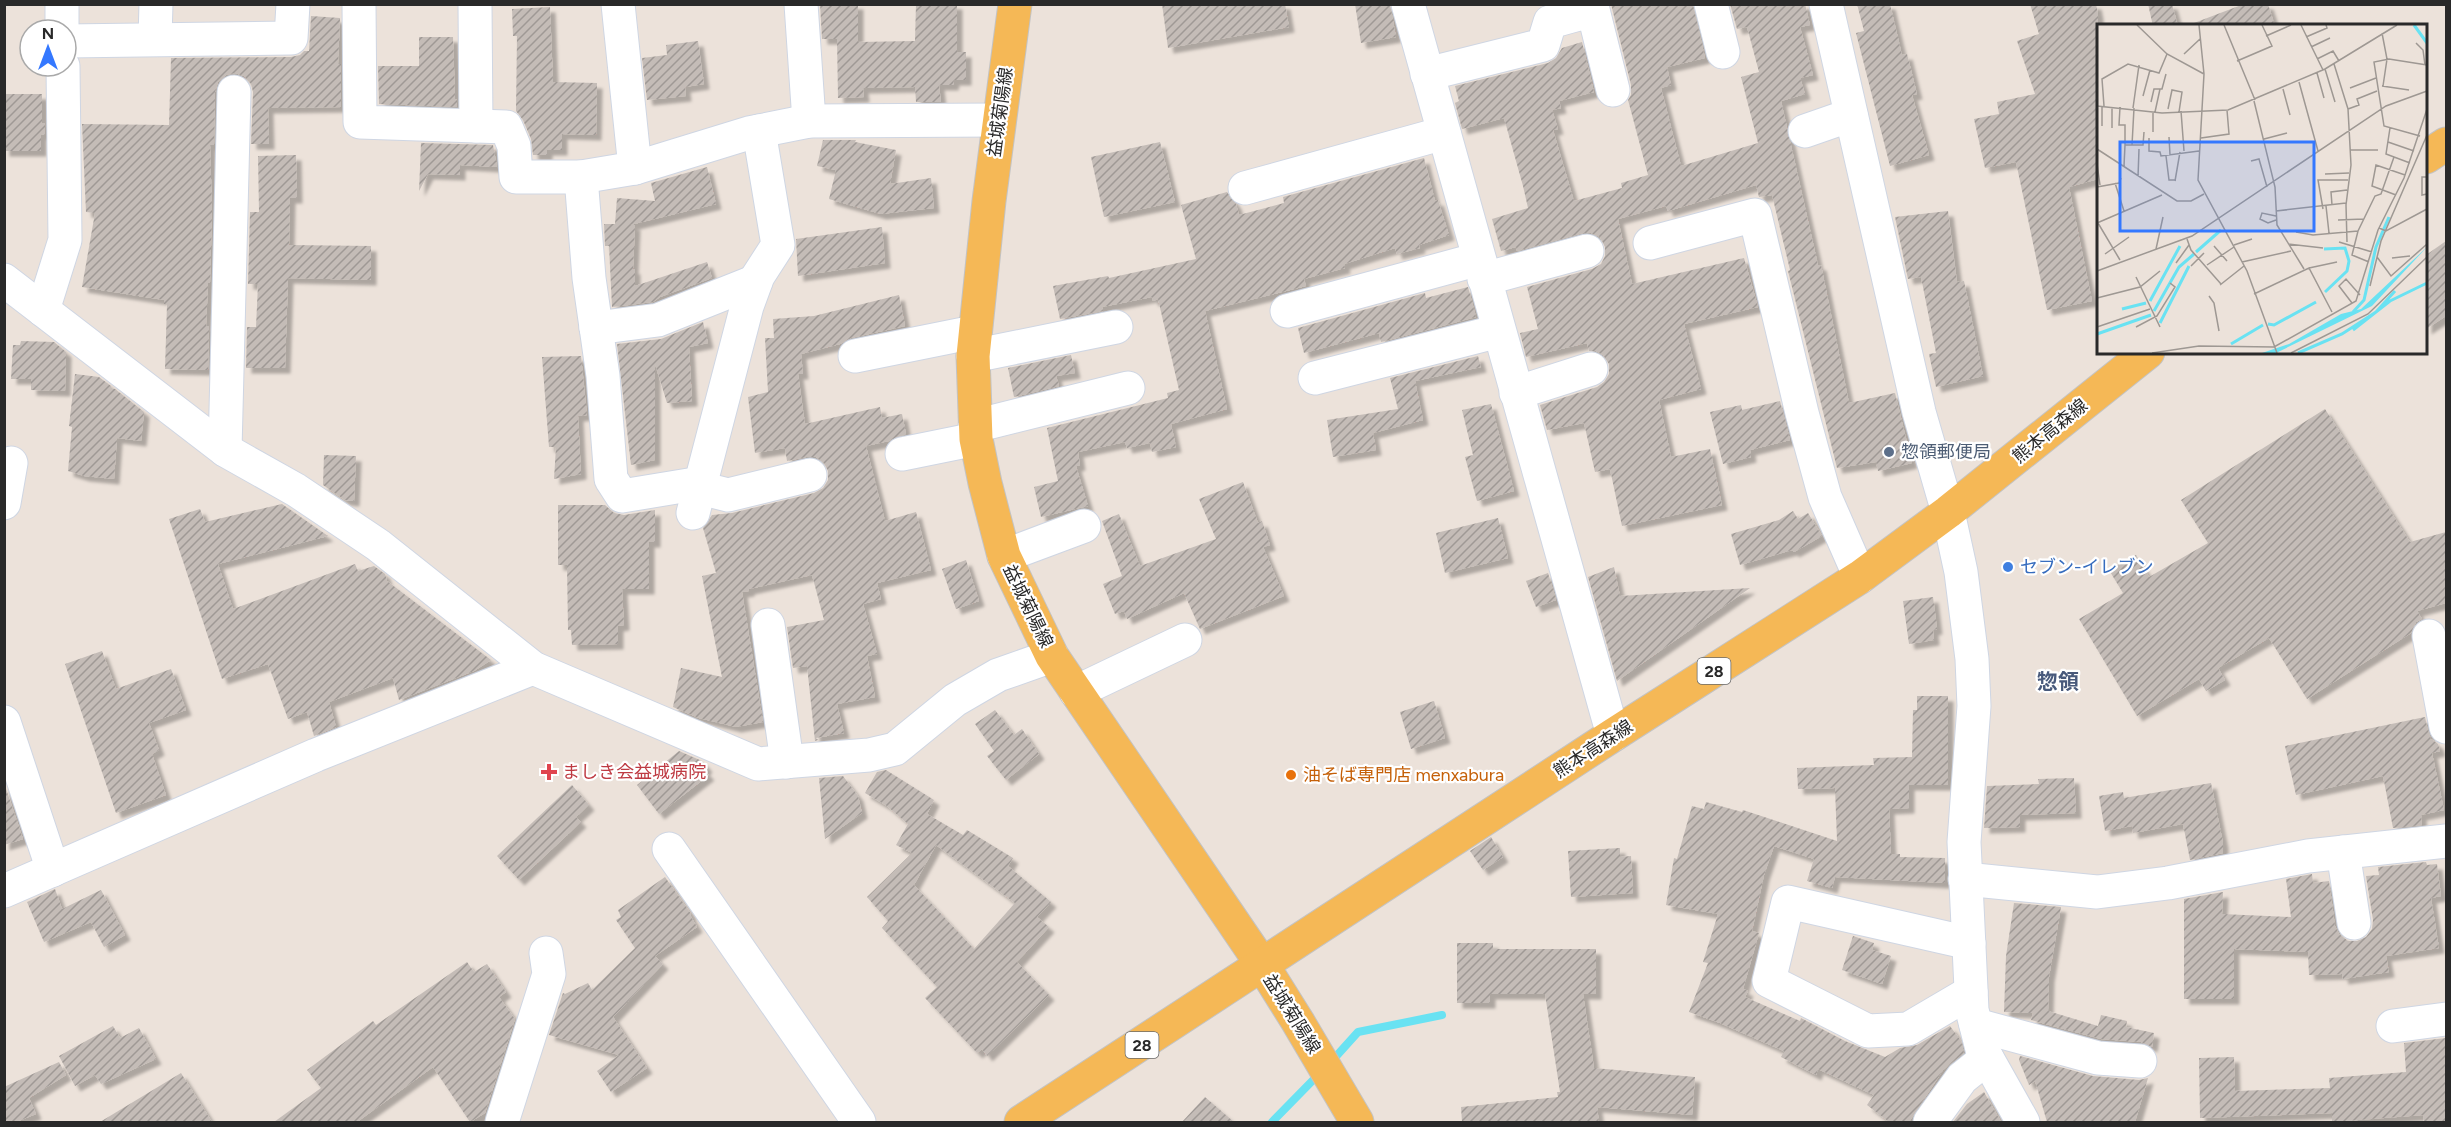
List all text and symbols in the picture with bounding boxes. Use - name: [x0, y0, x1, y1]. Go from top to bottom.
- north arrow: [18, 18, 78, 78]
- text: N: [42, 24, 54, 43]
- inset map: [2097, 24, 2427, 354]
- street label: 益城菊陽線: [983, 66, 1017, 158]
- street label: 熊本高森線: [2008, 394, 2092, 468]
- place label: 惣領郵便局: [1901, 441, 1991, 463]
- marker: 惣領郵便局: [1882, 445, 1896, 459]
- place label: セブン-イレブン: [2020, 556, 2154, 578]
- marker: セブン-イレブン: [2001, 560, 2015, 574]
- street label: 益城菊陽線: [998, 561, 1058, 651]
- road number: 28: [1698, 658, 1730, 684]
- district label: 惣領: [2037, 669, 2079, 694]
- street label: 熊本高森線: [1549, 715, 1637, 783]
- place label: ましき会益城病院: [562, 761, 706, 783]
- marker: ましき会益城病院: [540, 763, 558, 781]
- place label: 油そば専門店 menxabura: [1303, 764, 1504, 786]
- marker: 油そば専門店 menxabura: [1284, 768, 1298, 782]
- street label: 益城菊陽線: [1259, 970, 1325, 1058]
- road number: 28: [1126, 1032, 1158, 1058]

